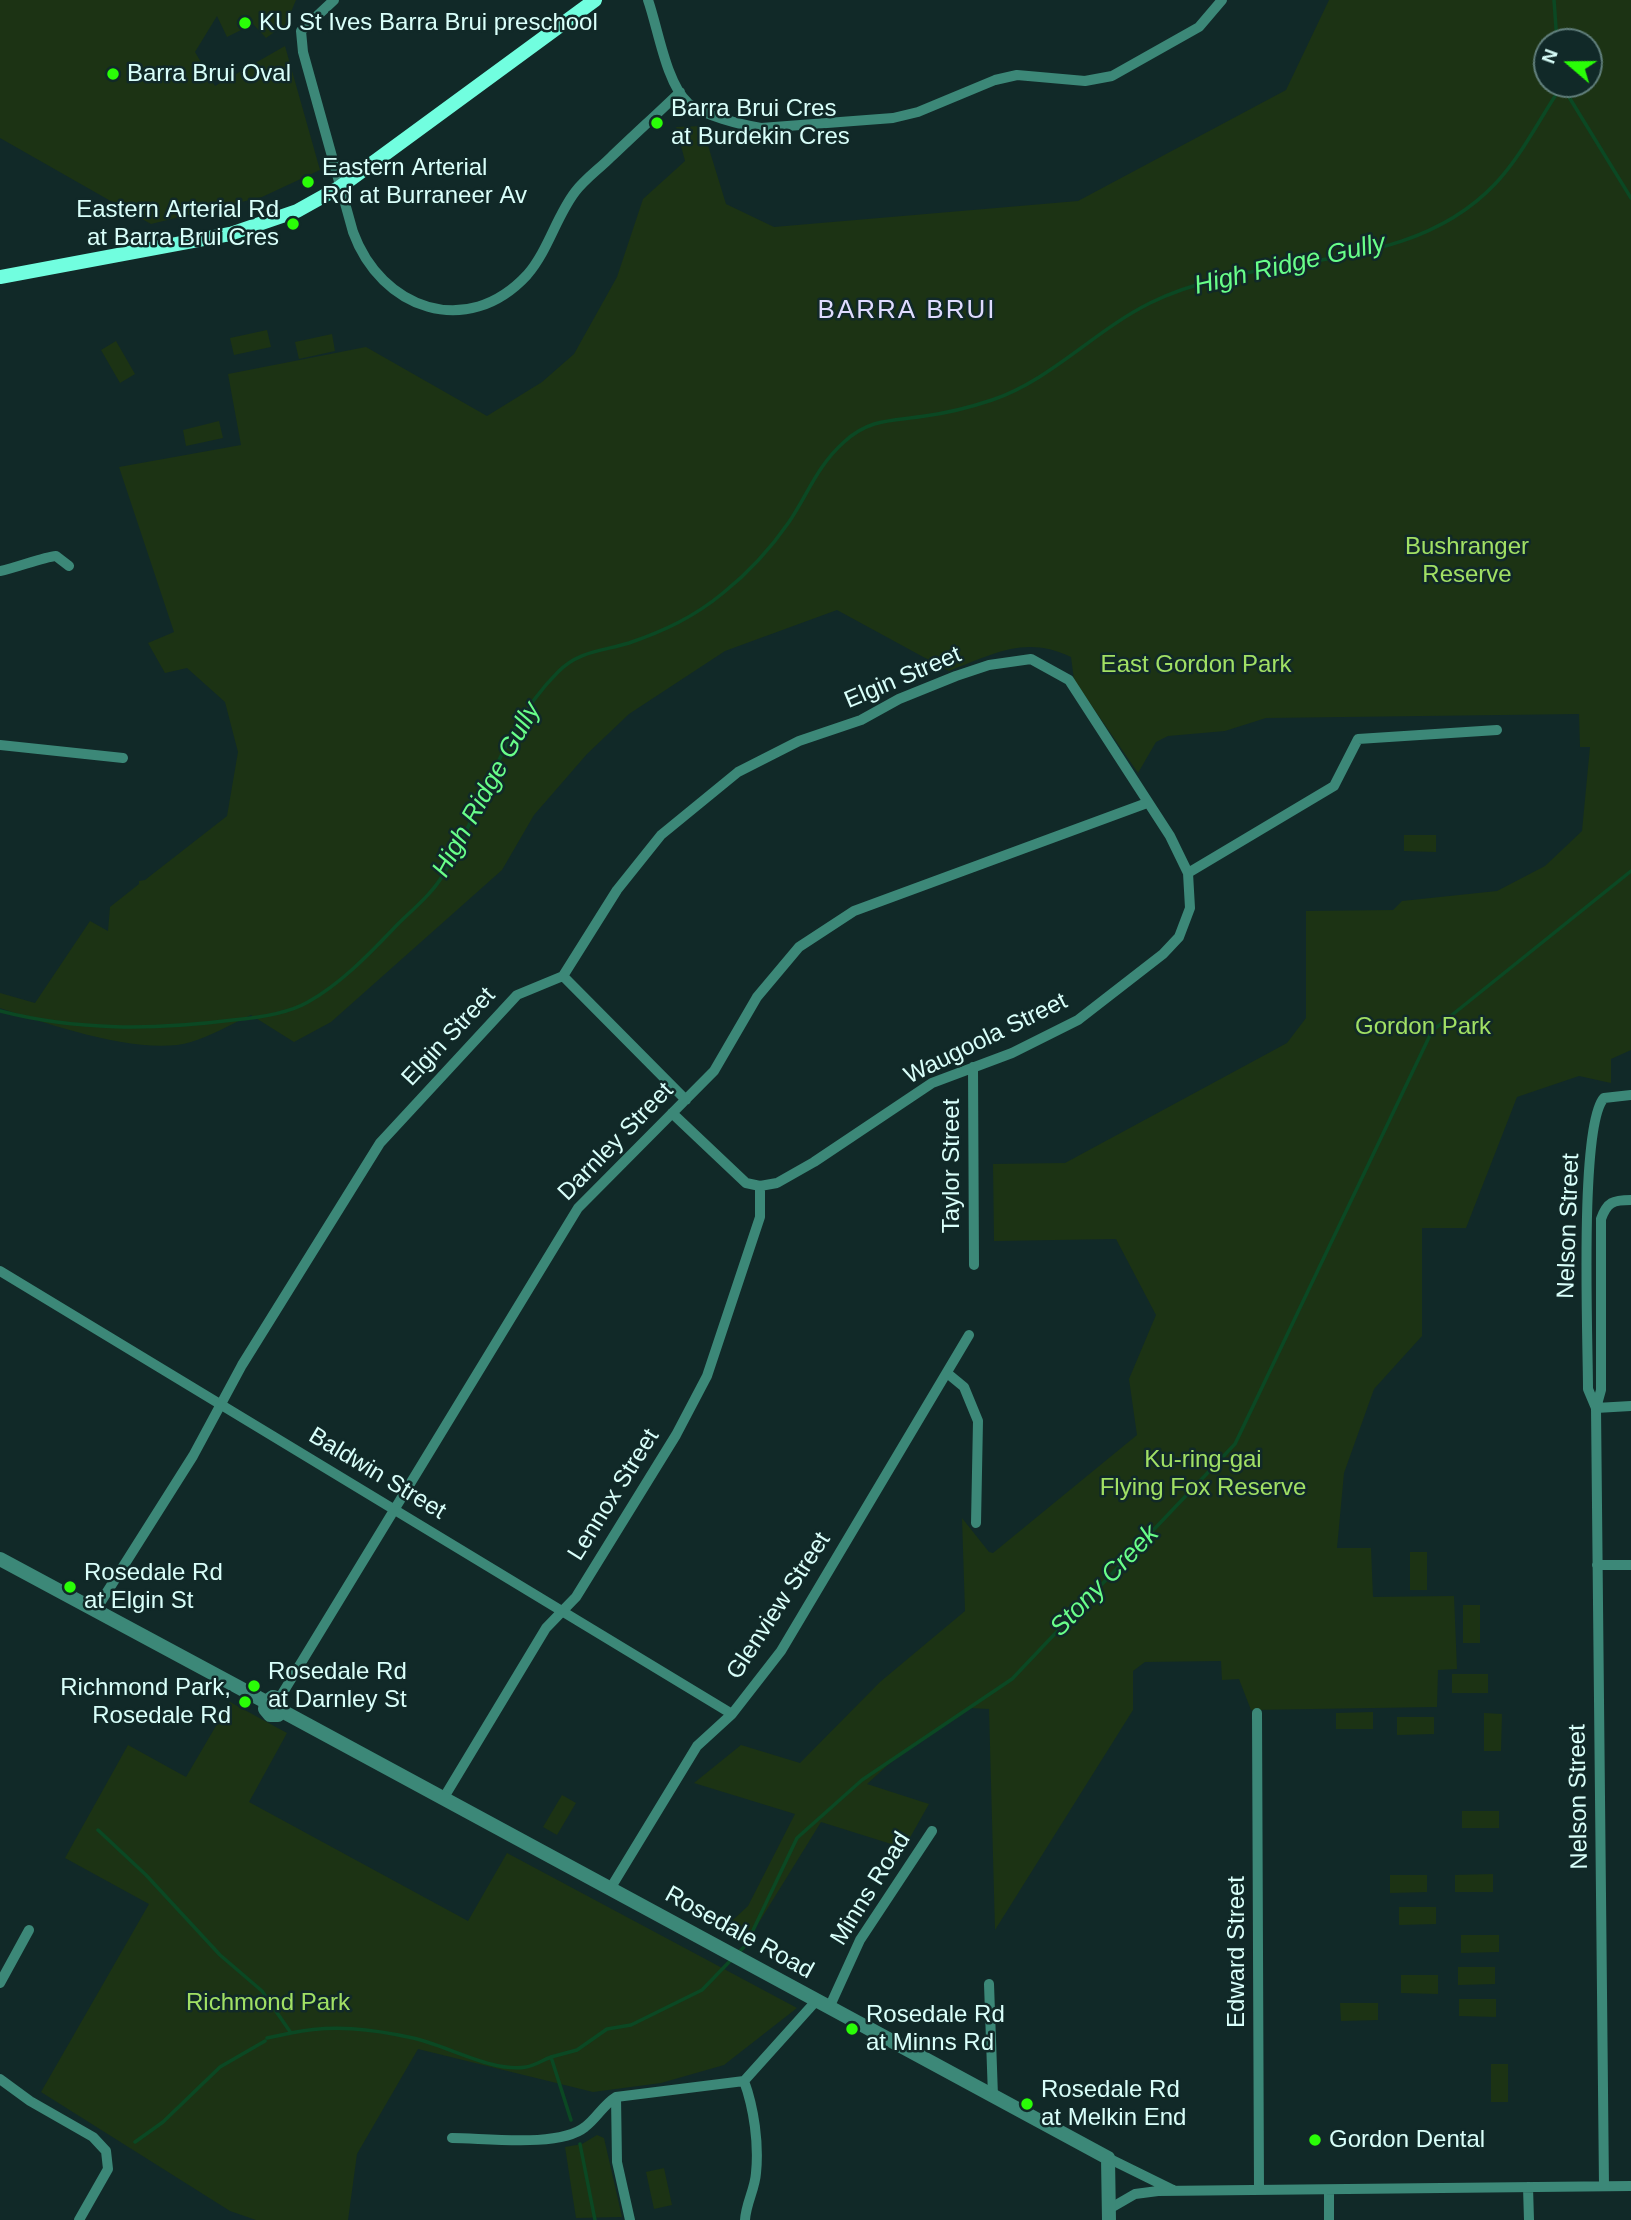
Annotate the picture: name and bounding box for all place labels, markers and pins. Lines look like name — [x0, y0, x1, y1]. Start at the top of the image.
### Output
place label: KU St Ives Barra Brui preschool — [259, 9, 598, 37]
marker: KU St Ives Barra Brui preschool — [237, 15, 253, 31]
place label: Barra Brui Oval — [127, 60, 291, 88]
marker: Barra Brui Oval — [105, 66, 121, 82]
place label: Barra Brui Cres at Burdekin Cres — [671, 95, 850, 151]
marker: Barra Brui Cres at Burdekin Cres — [649, 115, 665, 131]
place label: Eastern Arterial Rd at Burraneer Av — [322, 154, 527, 210]
marker: Eastern Arterial Rd at Burraneer Av — [300, 174, 316, 190]
place label: Eastern Arterial Rd at Barra Brui Cres — [76, 196, 279, 252]
marker: Eastern Arterial Rd at Barra Brui Cres — [285, 216, 301, 232]
place label: Rosedale Rd at Elgin St — [84, 1559, 223, 1615]
marker: Rosedale Rd at Elgin St — [62, 1579, 78, 1595]
place label: Rosedale Rd at Darnley St — [268, 1658, 407, 1714]
place label: Richmond Park, Rosedale Rd — [60, 1674, 231, 1730]
marker: Rosedale Rd at Darnley St — [246, 1678, 262, 1694]
marker: Richmond Park, Rosedale Rd — [237, 1694, 253, 1710]
place label: Rosedale Rd at Minns Rd — [866, 2001, 1005, 2057]
marker: Rosedale Rd at Minns Rd — [844, 2021, 860, 2037]
place label: Rosedale Rd at Melkin End — [1041, 2076, 1186, 2132]
marker: Rosedale Rd at Melkin End — [1019, 2096, 1035, 2112]
place label: Gordon Dental — [1329, 2126, 1485, 2154]
marker: Gordon Dental — [1307, 2132, 1323, 2148]

